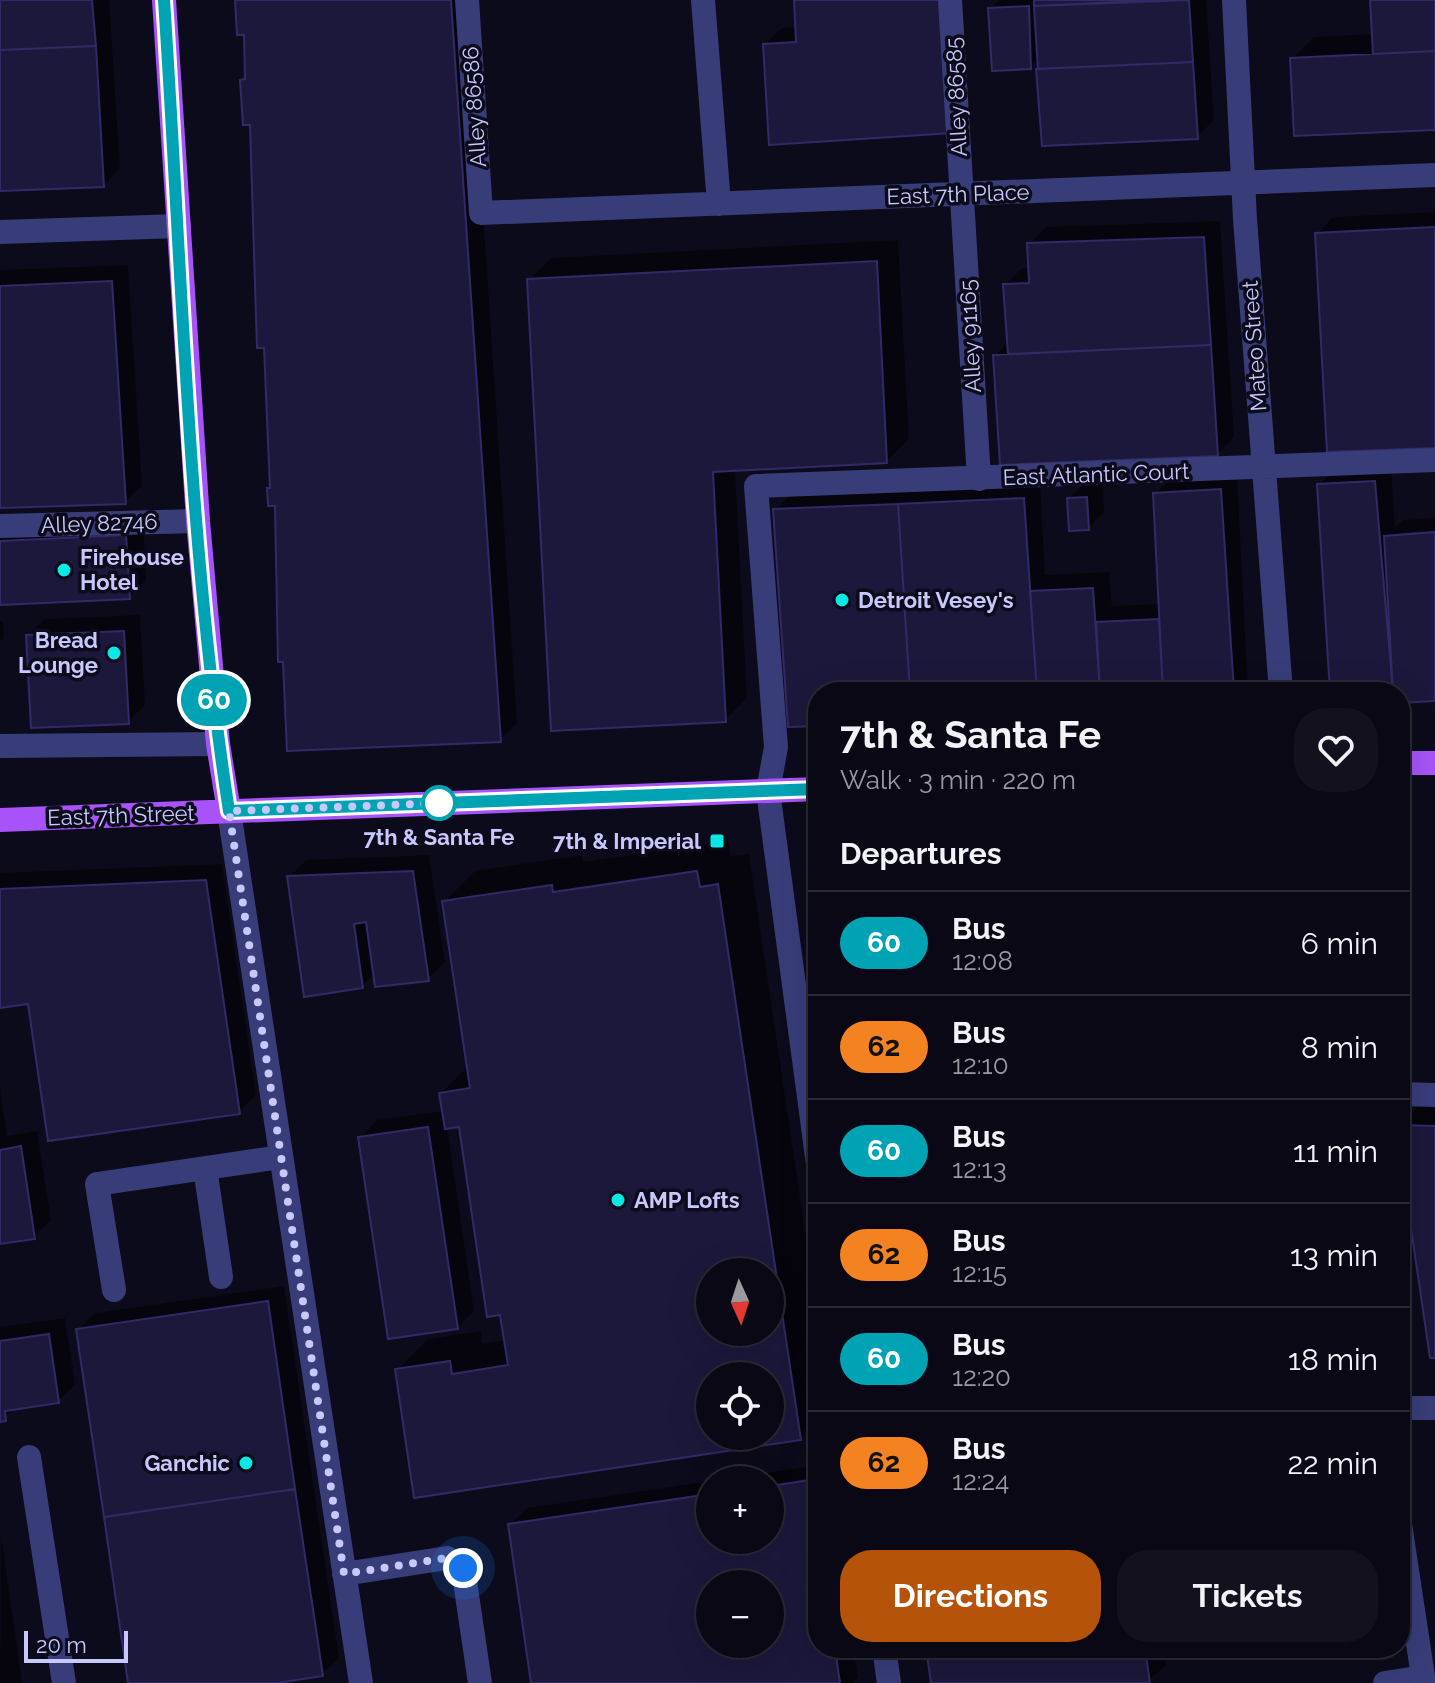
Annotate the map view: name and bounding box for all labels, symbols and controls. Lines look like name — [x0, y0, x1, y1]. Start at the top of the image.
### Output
street label: Alley 86585 — [940, 37, 972, 157]
street label: Alley 86586 — [457, 46, 491, 168]
street label: East 7th Place — [886, 179, 1030, 209]
street label: Alley 91165 — [954, 279, 986, 393]
street label: Mateo Street — [1236, 279, 1272, 412]
street label: East Atlantic Court — [1002, 458, 1190, 490]
street label: Alley 82746 — [40, 508, 158, 538]
place label: Firehouse Hotel — [80, 544, 184, 595]
marker: Firehouse Hotel — [55, 561, 73, 579]
place label: Detroit Vesey's — [858, 587, 1014, 613]
marker: Detroit Vesey's — [833, 591, 851, 609]
place label: Bread Lounge — [18, 627, 98, 678]
marker: Bread Lounge — [105, 644, 123, 662]
line badge: 60 — [178, 674, 250, 726]
text: 60 — [197, 683, 231, 716]
button: heart — [1294, 708, 1378, 792]
text: 7th & Santa Fe — [840, 712, 1101, 757]
text: Walk · 3 min · 220 m — [840, 765, 1076, 795]
marker: 7th & Santa Fe — [422, 786, 456, 820]
street label: East 7th Street — [47, 799, 196, 831]
place label: 7th & Santa Fe — [363, 824, 515, 850]
place label: 7th & Imperial — [553, 828, 702, 854]
marker: 7th & Imperial — [708, 832, 726, 850]
text: Departures — [840, 836, 1002, 871]
text: Bus — [952, 911, 1006, 946]
text: 60 — [867, 926, 901, 959]
text: 6 min — [1301, 926, 1378, 961]
text: 12:08 — [952, 946, 1013, 976]
text: Bus — [952, 1015, 1006, 1050]
text: 62 — [868, 1030, 900, 1063]
text: 8 min — [1301, 1030, 1378, 1065]
text: 12:10 — [952, 1050, 1009, 1080]
text: Bus — [952, 1119, 1006, 1154]
text: 60 — [867, 1134, 901, 1167]
text: 11 min — [1293, 1134, 1378, 1169]
text: 12:13 — [952, 1154, 1007, 1184]
place label: AMP Lofts — [634, 1187, 740, 1213]
marker: AMP Lofts — [609, 1191, 627, 1209]
text: Bus — [952, 1223, 1006, 1258]
text: 62 — [868, 1238, 900, 1271]
text: 13 min — [1290, 1238, 1378, 1273]
north arrow — [696, 1258, 784, 1346]
map controls — [696, 1258, 784, 1658]
text: 12:15 — [952, 1258, 1007, 1288]
text: Bus — [952, 1327, 1006, 1362]
text: 60 — [867, 1342, 901, 1375]
text: 18 min — [1288, 1342, 1378, 1377]
button: locate — [696, 1362, 784, 1450]
text: 12:20 — [952, 1362, 1011, 1392]
text: Bus — [952, 1431, 1006, 1466]
text: 62 — [868, 1446, 900, 1479]
text: 22 min — [1287, 1446, 1378, 1481]
place label: Ganchic — [144, 1450, 230, 1476]
marker: Ganchic — [237, 1454, 255, 1472]
button: + — [696, 1466, 784, 1554]
text: 12:24 — [952, 1466, 1009, 1496]
your location — [443, 1548, 483, 1588]
button: Directions — [840, 1550, 1101, 1642]
button: Tickets — [1117, 1550, 1378, 1642]
button: − — [696, 1570, 784, 1658]
scale bar — [24, 1627, 128, 1663]
text: 20 m — [36, 1632, 87, 1658]

